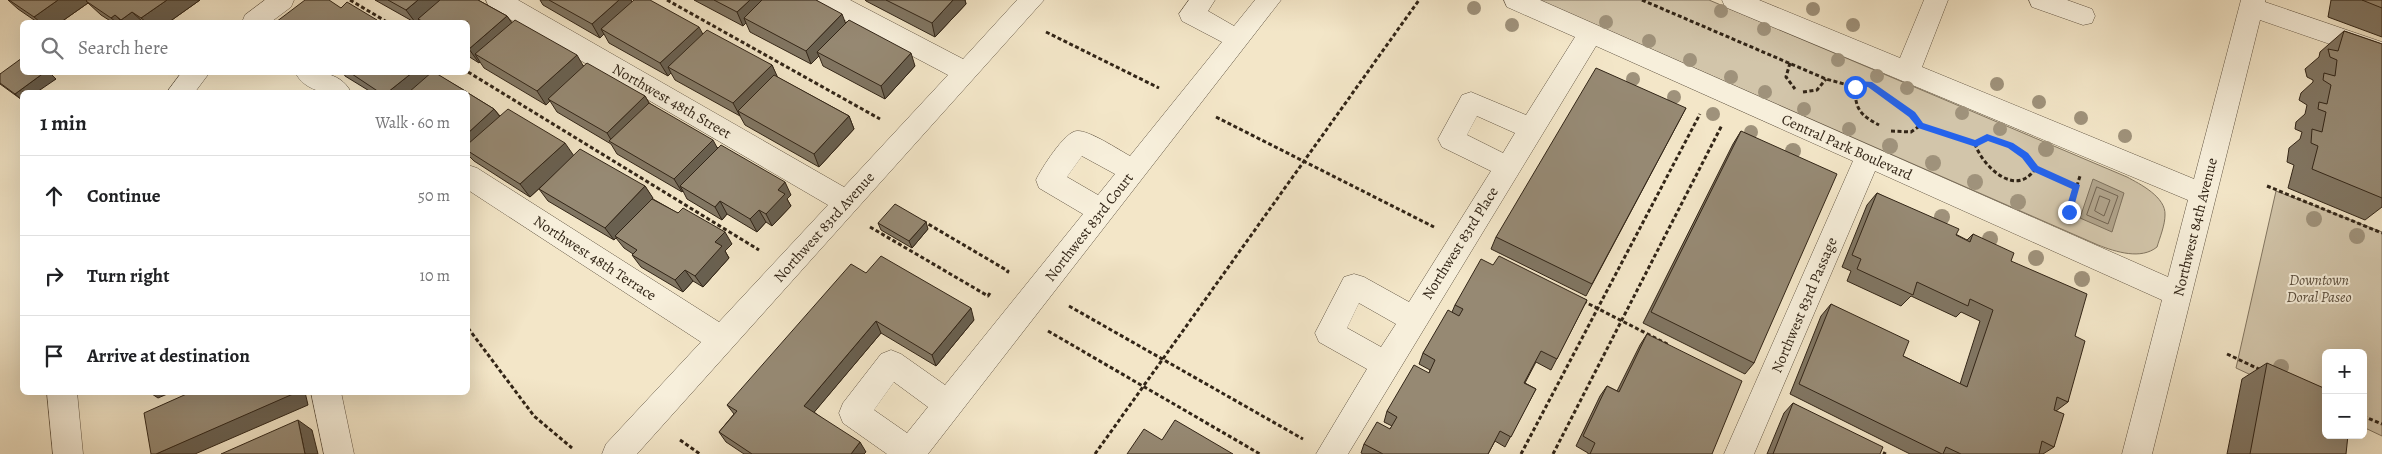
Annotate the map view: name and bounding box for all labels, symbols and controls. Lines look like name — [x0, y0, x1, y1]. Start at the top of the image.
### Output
search box — [20, 20, 470, 75]
icon: search — [38, 34, 66, 62]
text: Search here — [78, 35, 168, 61]
street label: Northwest 48th Street — [609, 59, 735, 143]
route start — [1844, 76, 1867, 99]
text: 1 min — [40, 109, 87, 137]
street label: Central Park Boulevard — [1778, 109, 1916, 185]
text: Walk · 60 m — [375, 112, 450, 134]
street label: Northwest 84th Avenue — [2168, 155, 2222, 298]
street label: Northwest 83rd Avenue — [769, 167, 879, 287]
street label: Northwest 83rd Court — [1040, 168, 1138, 286]
icon: ahead — [40, 182, 68, 210]
text: Continue — [87, 183, 161, 209]
street label: Northwest 83rd Place — [1417, 183, 1503, 303]
text: 50 m — [418, 185, 450, 207]
route end — [2058, 201, 2081, 224]
street label: Northwest 48th Terrace — [530, 211, 660, 305]
street label: Northwest 83rd Passage — [1766, 234, 1842, 376]
icon: right — [40, 262, 68, 290]
text: Turn right — [87, 263, 169, 289]
text: 10 m — [420, 265, 450, 287]
park label: Downtown Doral Paseo — [2286, 270, 2352, 307]
icon: arrive — [40, 342, 68, 370]
text: Arrive at destination — [87, 343, 250, 369]
map controls — [2322, 349, 2367, 439]
button: + — [2322, 349, 2367, 394]
button: − — [2322, 394, 2367, 439]

